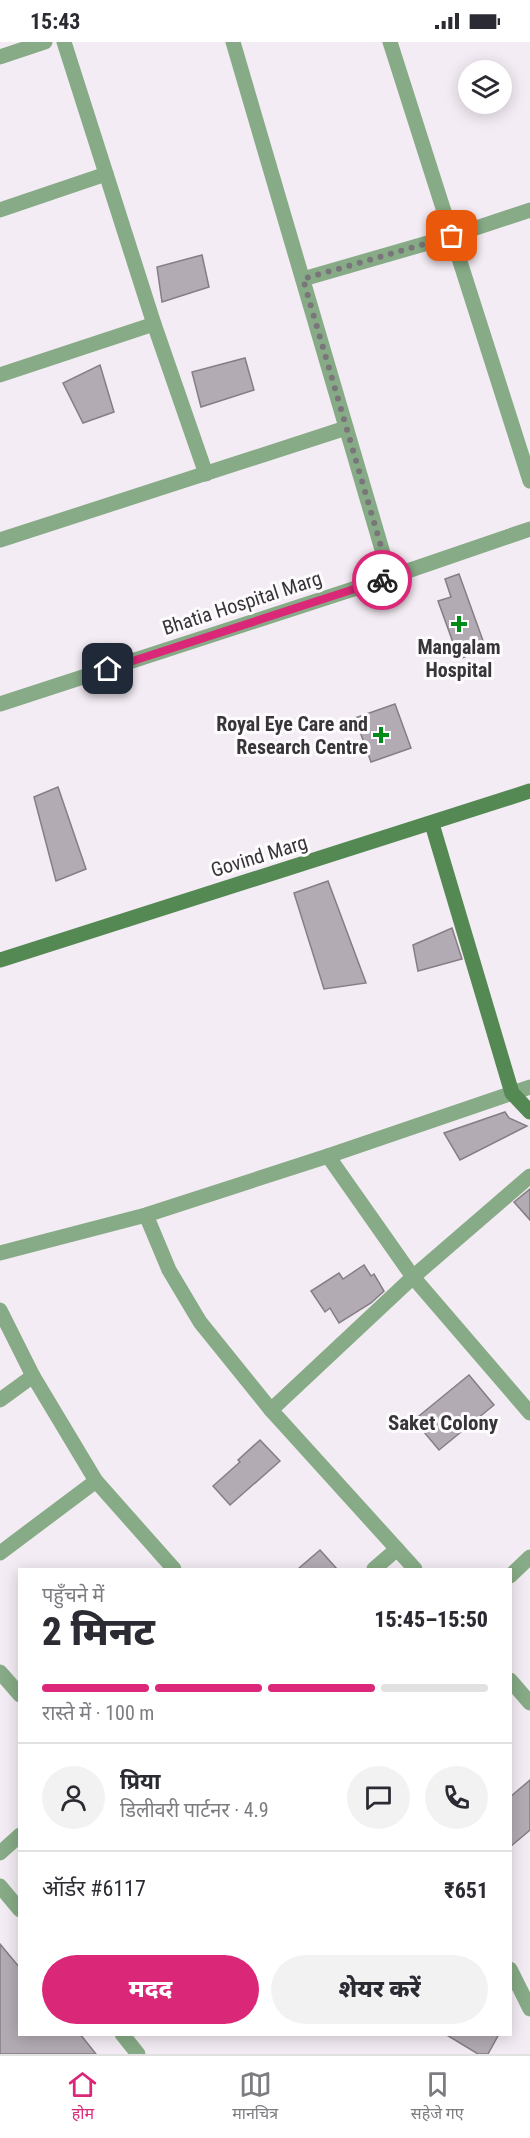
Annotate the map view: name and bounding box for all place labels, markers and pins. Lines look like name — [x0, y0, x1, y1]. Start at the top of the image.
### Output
pin — [426, 210, 477, 261]
marker: Mangalam Hospital — [450, 615, 468, 633]
place label: Mangalam Hospital — [417, 635, 501, 682]
pin — [82, 643, 133, 694]
place label: Royal Eye Care and Research Centre — [216, 712, 368, 759]
marker: Royal Eye Care and Research Centre — [372, 726, 390, 744]

